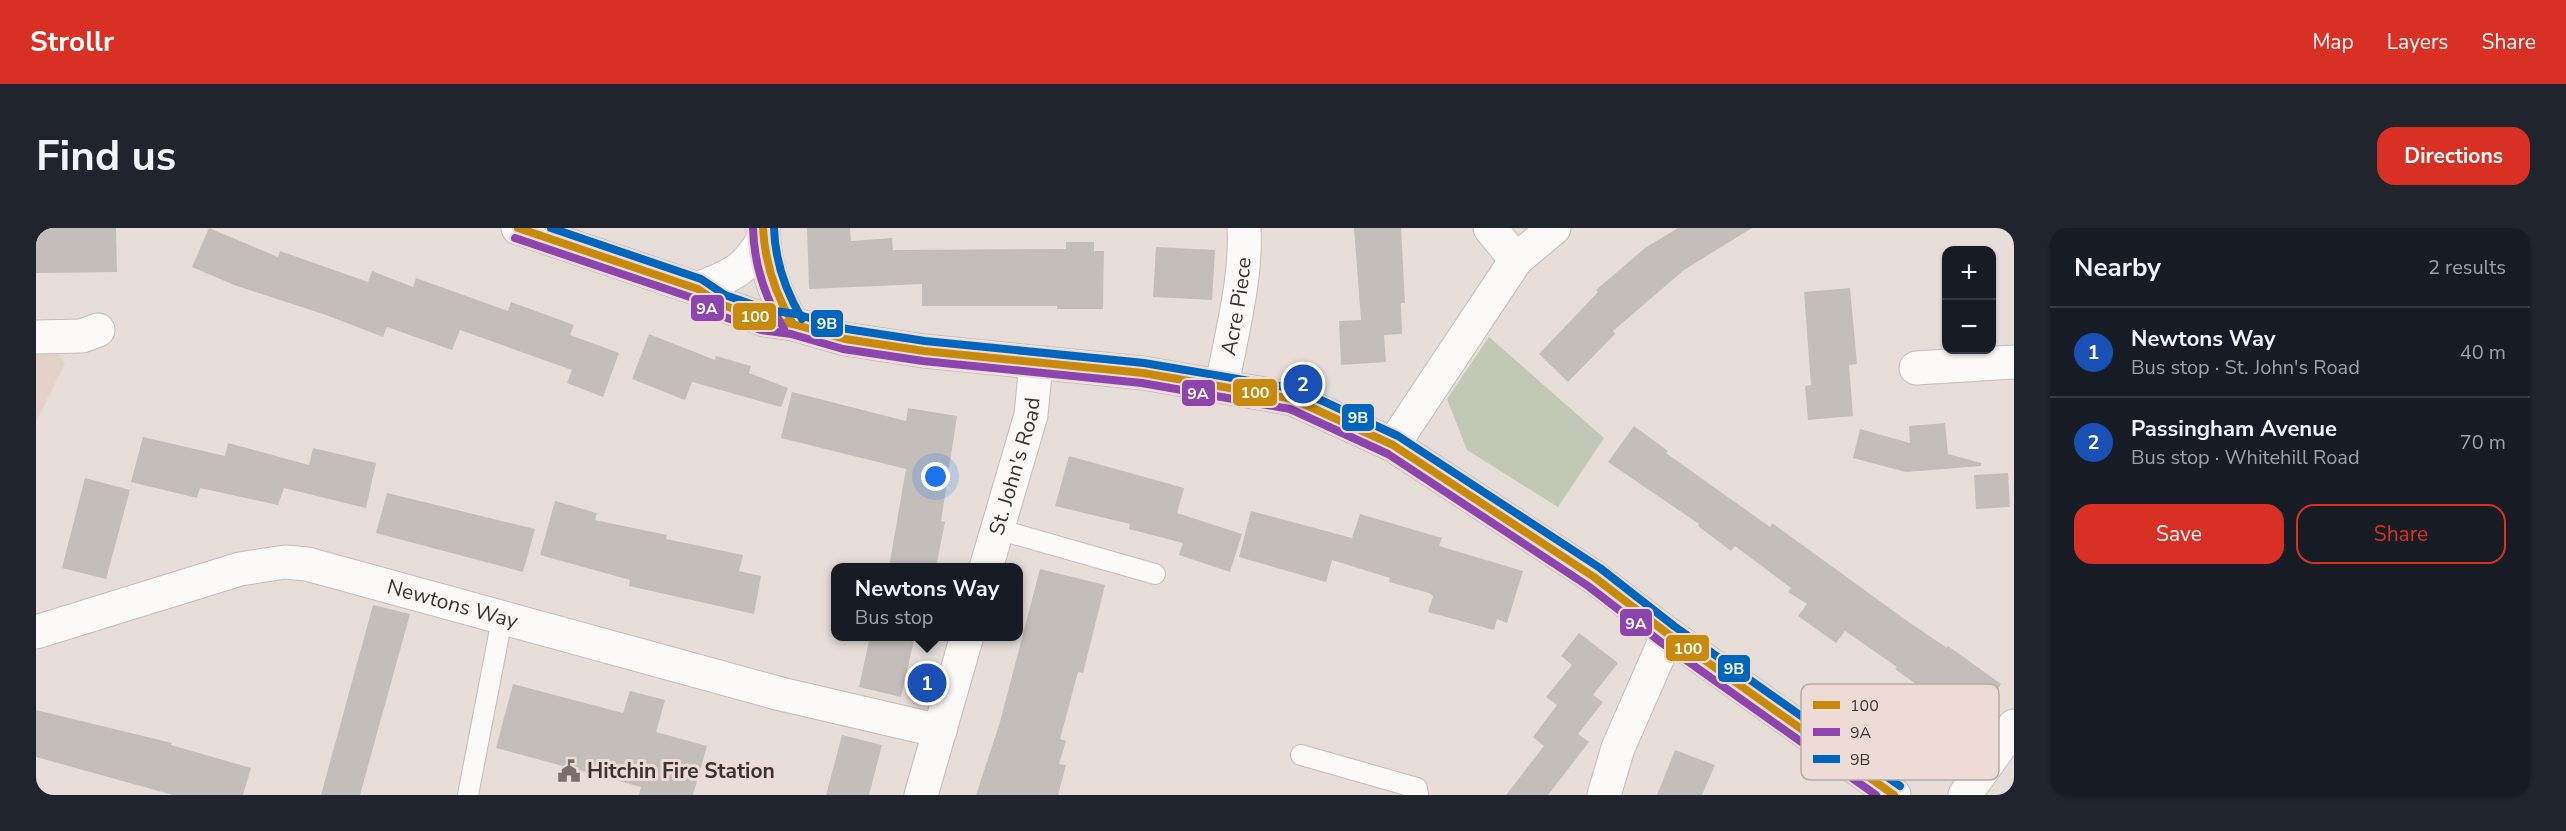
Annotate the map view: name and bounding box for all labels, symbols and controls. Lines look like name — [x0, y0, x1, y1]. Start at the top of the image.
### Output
text: Strollr — [30, 23, 114, 61]
text: Map — [2312, 28, 2354, 56]
text: Layers — [2387, 28, 2448, 56]
text: Share — [2481, 28, 2536, 56]
button: Directions — [2377, 127, 2530, 185]
text: Find us — [36, 128, 176, 185]
map controls — [1942, 246, 1996, 354]
button: + — [1942, 246, 1996, 300]
text: Nearby — [2074, 250, 2161, 285]
text: 2 results — [2428, 254, 2506, 281]
street label: Acre Piece — [1214, 256, 1258, 358]
line badge: 9A — [690, 294, 725, 322]
text: 9A — [696, 298, 718, 320]
button: − — [1942, 300, 1996, 354]
line badge: 100 — [732, 302, 777, 331]
text: 100 — [741, 306, 769, 328]
line badge: 9B — [810, 309, 844, 338]
text: 9B — [817, 313, 837, 335]
text: Newtons Way — [2131, 324, 2276, 354]
text: 1 — [2088, 339, 2100, 366]
text: 40 m — [2460, 339, 2506, 366]
text: Bus stop · St. John's Road — [2131, 354, 2360, 381]
pin: 2 — [1284, 362, 1322, 406]
line badge: 100 — [1232, 378, 1278, 407]
line badge: 9A — [1181, 379, 1216, 407]
text: 100 — [1241, 382, 1269, 404]
text: 9A — [1187, 383, 1209, 405]
street label: St. John's Road — [982, 396, 1047, 538]
line badge: 9B — [1341, 403, 1375, 432]
text: 9B — [1348, 407, 1368, 429]
text: Passingham Avenue — [2131, 414, 2337, 444]
text: 2 — [2088, 429, 2100, 456]
text: 70 m — [2460, 429, 2506, 456]
text: Bus stop · Whitehill Road — [2131, 444, 2360, 471]
your location — [921, 462, 950, 491]
button: Save — [2074, 504, 2284, 564]
button: Share — [2296, 504, 2506, 564]
popup — [831, 563, 1023, 641]
street label: Newtons Way — [384, 573, 521, 635]
text: Newtons Way — [855, 574, 999, 604]
text: Bus stop — [855, 604, 933, 631]
line badge: 9A — [1619, 608, 1653, 637]
text: 9A — [1625, 613, 1647, 635]
line badge: 100 — [1665, 634, 1710, 662]
text: 100 — [1674, 638, 1702, 660]
line badge: 9B — [1717, 654, 1751, 683]
text: 9B — [1724, 658, 1744, 680]
pin: 1 — [908, 660, 946, 706]
legend — [1801, 684, 1999, 780]
text: 100 — [1850, 695, 1879, 717]
text: 9A — [1850, 722, 1872, 744]
text: 9B — [1850, 749, 1870, 771]
place label: Hitchin Fire Station — [587, 757, 775, 785]
public building icon: Hitchin Fire Station — [556, 758, 582, 784]

